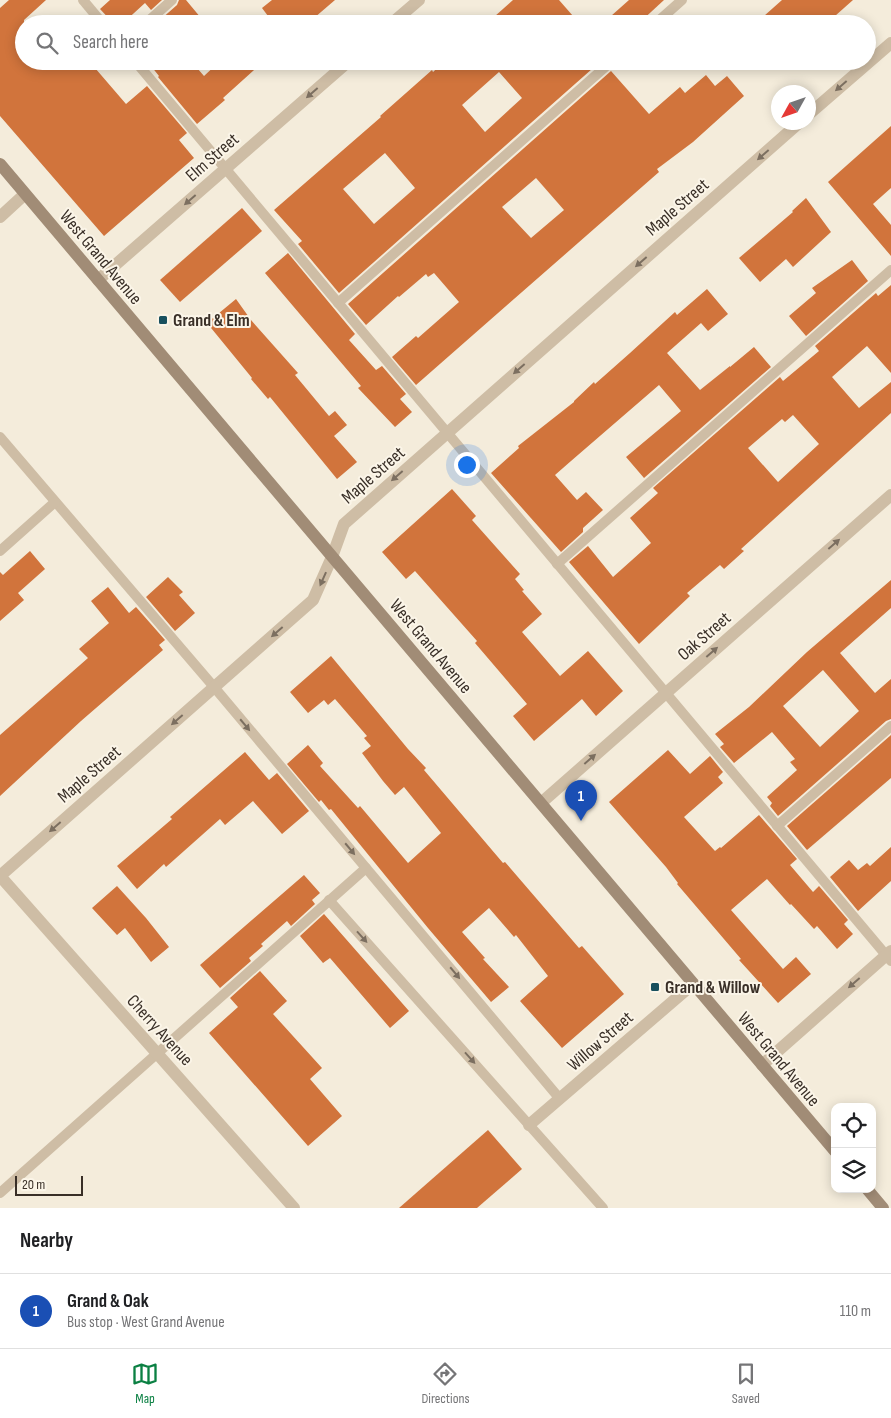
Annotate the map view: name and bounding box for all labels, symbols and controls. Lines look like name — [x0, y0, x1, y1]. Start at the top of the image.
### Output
search box — [15, 15, 876, 70]
icon: search — [33, 29, 61, 57]
text: Search here — [73, 31, 149, 54]
one-way arrow — [835, 81, 848, 92]
north arrow — [771, 85, 816, 130]
one-way arrow — [305, 88, 318, 99]
street label: Elm Street — [182, 128, 243, 186]
one-way arrow — [757, 149, 770, 160]
street label: Maple Street — [642, 174, 713, 240]
one-way arrow — [183, 195, 196, 206]
street label: West Grand Avenue — [55, 206, 146, 309]
one-way arrow — [636, 256, 648, 268]
place label: Grand & Elm — [173, 310, 250, 331]
marker: Grand & Elm — [157, 314, 169, 326]
one-way arrow — [514, 363, 526, 375]
street label: Maple Street — [338, 442, 409, 508]
your location — [454, 452, 480, 478]
one-way arrow — [391, 471, 404, 482]
one-way arrow — [828, 539, 841, 550]
one-way arrow — [318, 572, 326, 586]
street label: West Grand Avenue — [385, 595, 476, 698]
street label: Oak Street — [674, 607, 736, 665]
one-way arrow — [270, 627, 283, 638]
one-way arrow — [706, 646, 718, 658]
one-way arrow — [171, 714, 184, 725]
one-way arrow — [240, 718, 251, 731]
street label: Maple Street — [54, 741, 125, 807]
one-way arrow — [584, 753, 596, 765]
pin: 1 — [565, 780, 597, 821]
one-way arrow — [50, 821, 62, 833]
one-way arrow — [344, 843, 355, 855]
one-way arrow — [356, 930, 367, 943]
one-way arrow — [449, 967, 460, 980]
place label: Grand & Willow — [665, 977, 760, 998]
one-way arrow — [849, 977, 861, 989]
marker: Grand & Willow — [649, 981, 661, 993]
street label: Cherry Avenue — [122, 991, 197, 1070]
street label: Willow Street — [563, 1007, 638, 1076]
street label: West Grand Avenue — [733, 1008, 824, 1111]
one-way arrow — [464, 1052, 475, 1065]
map controls — [831, 1103, 876, 1193]
button: locate — [831, 1103, 876, 1148]
button: layers — [831, 1148, 876, 1193]
scale bar — [15, 1173, 82, 1196]
text: 20 m — [22, 1176, 45, 1193]
text: Nearby — [20, 1228, 73, 1253]
text: Grand & Oak — [67, 1290, 149, 1313]
text: 1 — [33, 1302, 39, 1321]
text: 110 m — [840, 1302, 871, 1321]
text: Bus stop · West Grand Avenue — [67, 1313, 225, 1332]
tab: Map — [131, 1360, 159, 1407]
tab: Directions — [421, 1360, 470, 1407]
tab: Saved — [732, 1360, 760, 1407]

